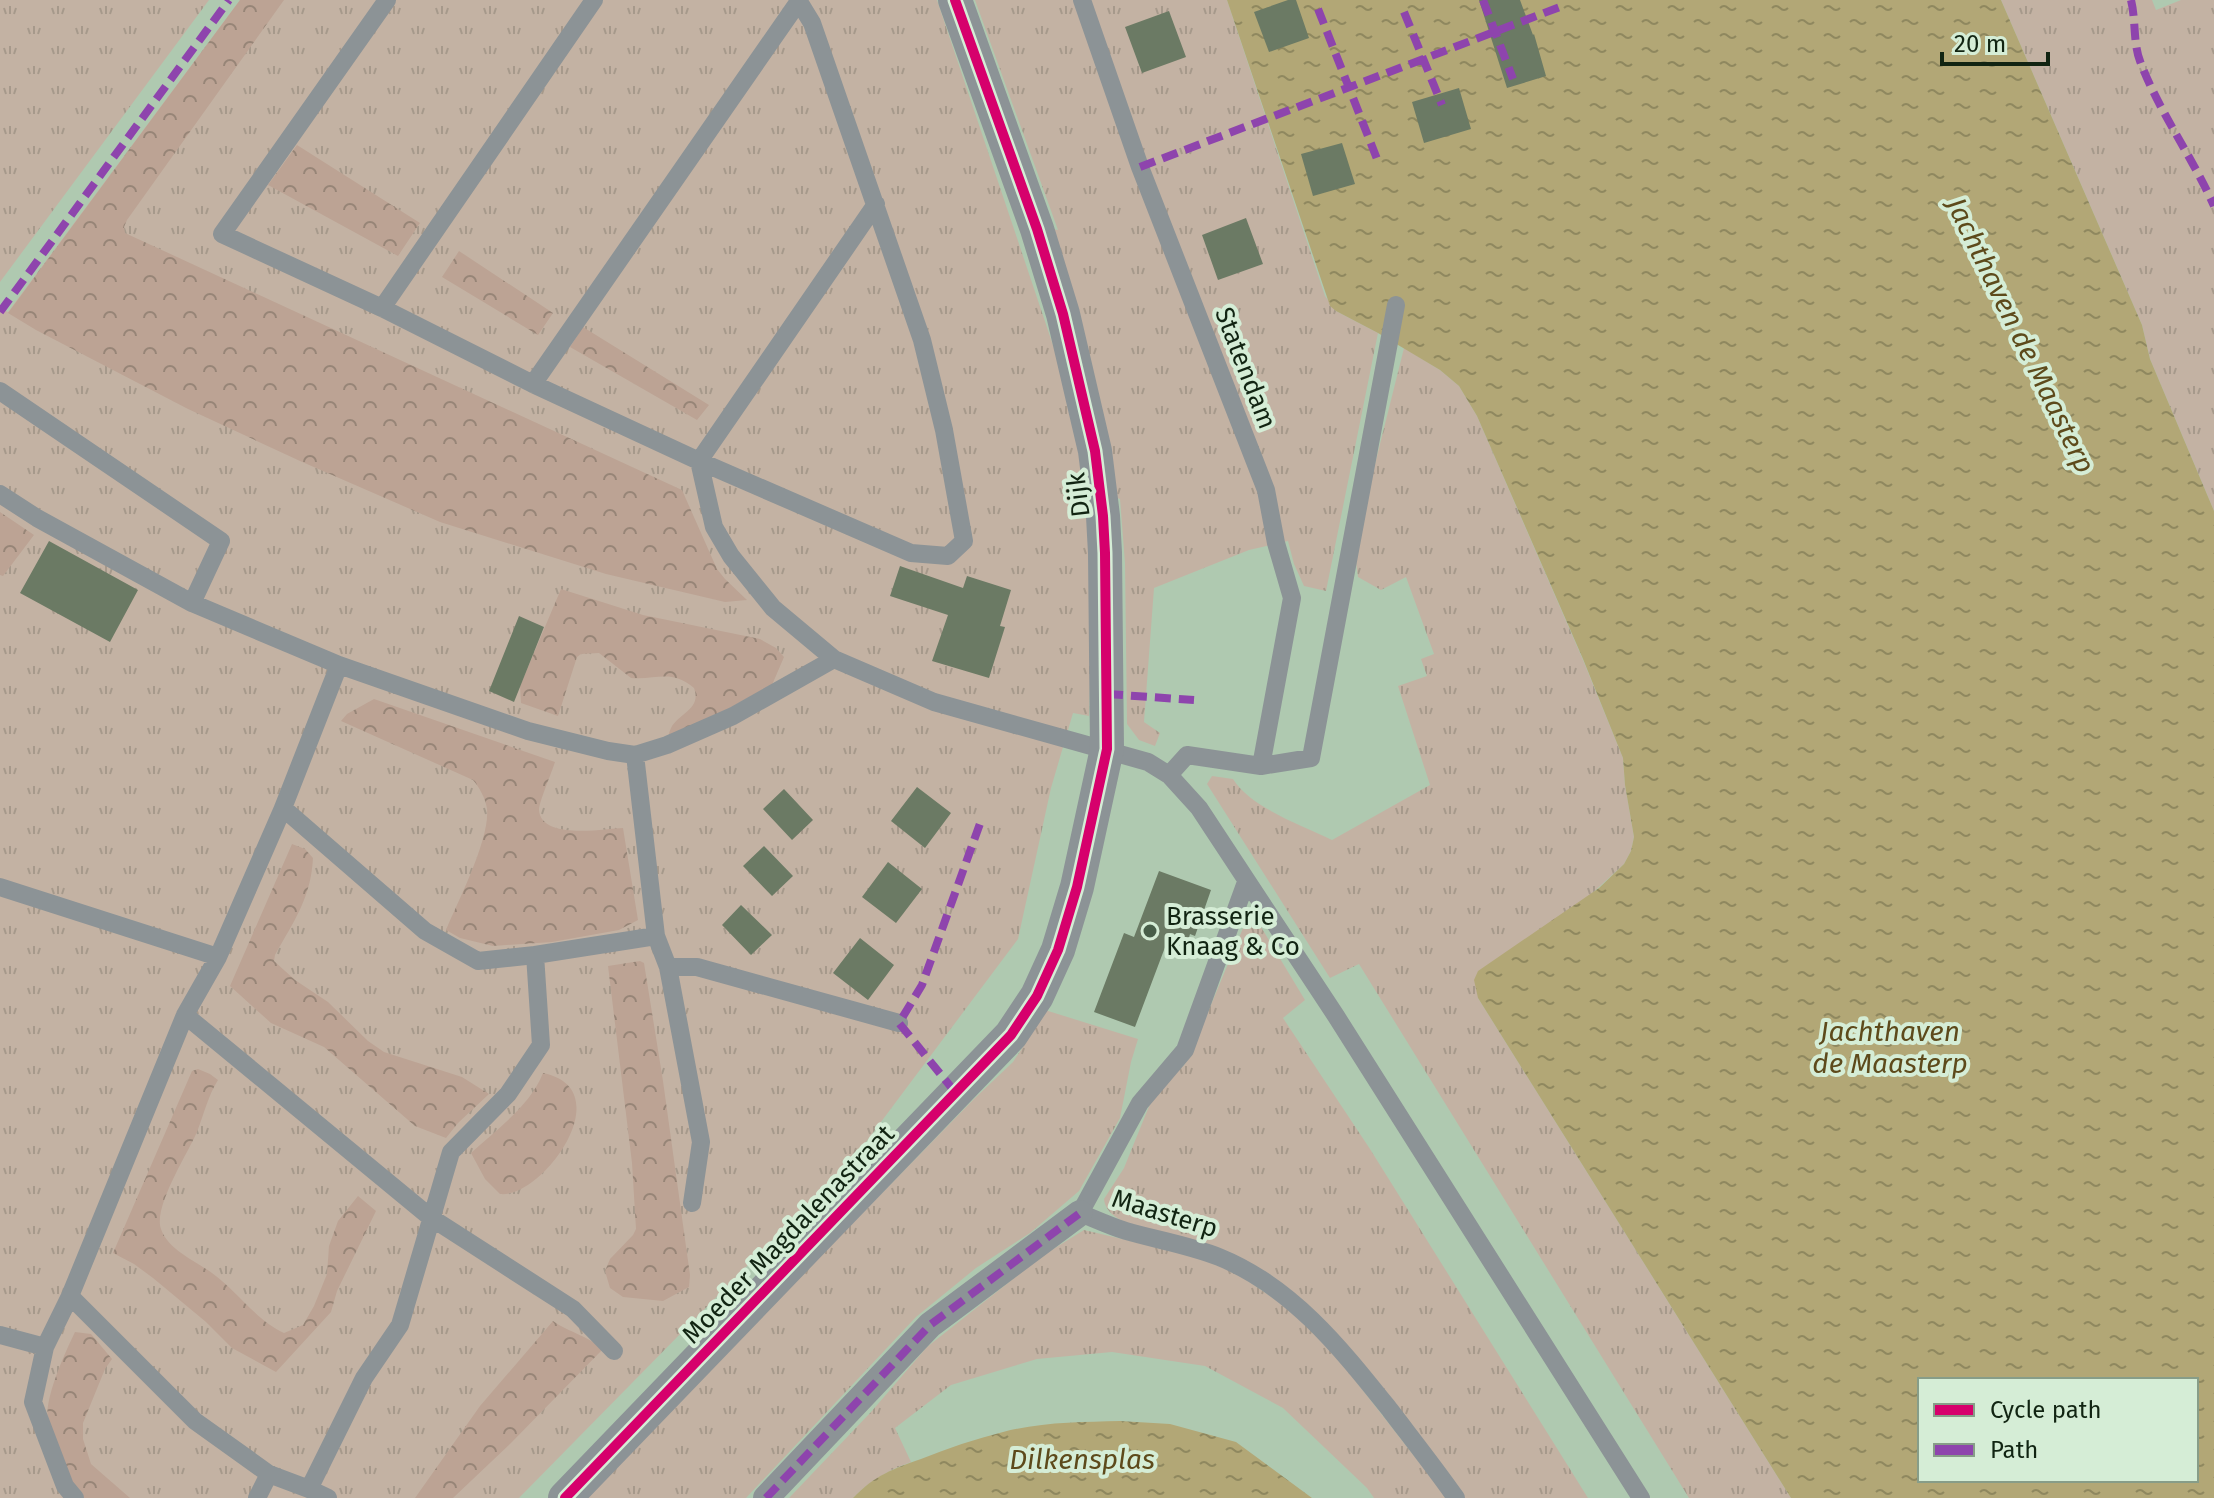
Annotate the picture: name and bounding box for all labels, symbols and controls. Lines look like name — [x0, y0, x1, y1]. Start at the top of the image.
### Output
scale bar — [1942, 16, 2048, 66]
text: 20 m — [1954, 30, 2006, 58]
water label: Jachthaven de Maasterp — [1939, 190, 2102, 478]
street label: Statendam — [1208, 303, 1283, 433]
street label: Dijk — [1060, 470, 1097, 519]
place label: Brasserie Knaag & Co — [1166, 901, 1300, 962]
marker: Brasserie Knaag & Co — [1141, 922, 1159, 940]
water label: Jachthaven de Maasterp — [1812, 1015, 1968, 1080]
street label: Moeder Magdalenastraat — [676, 1118, 901, 1350]
street label: Maasterp — [1108, 1183, 1221, 1244]
legend — [1918, 1378, 2198, 1482]
text: Cycle path — [1990, 1396, 2102, 1424]
text: Path — [1990, 1436, 2038, 1464]
water label: Dilkensplas — [1009, 1443, 1155, 1476]

